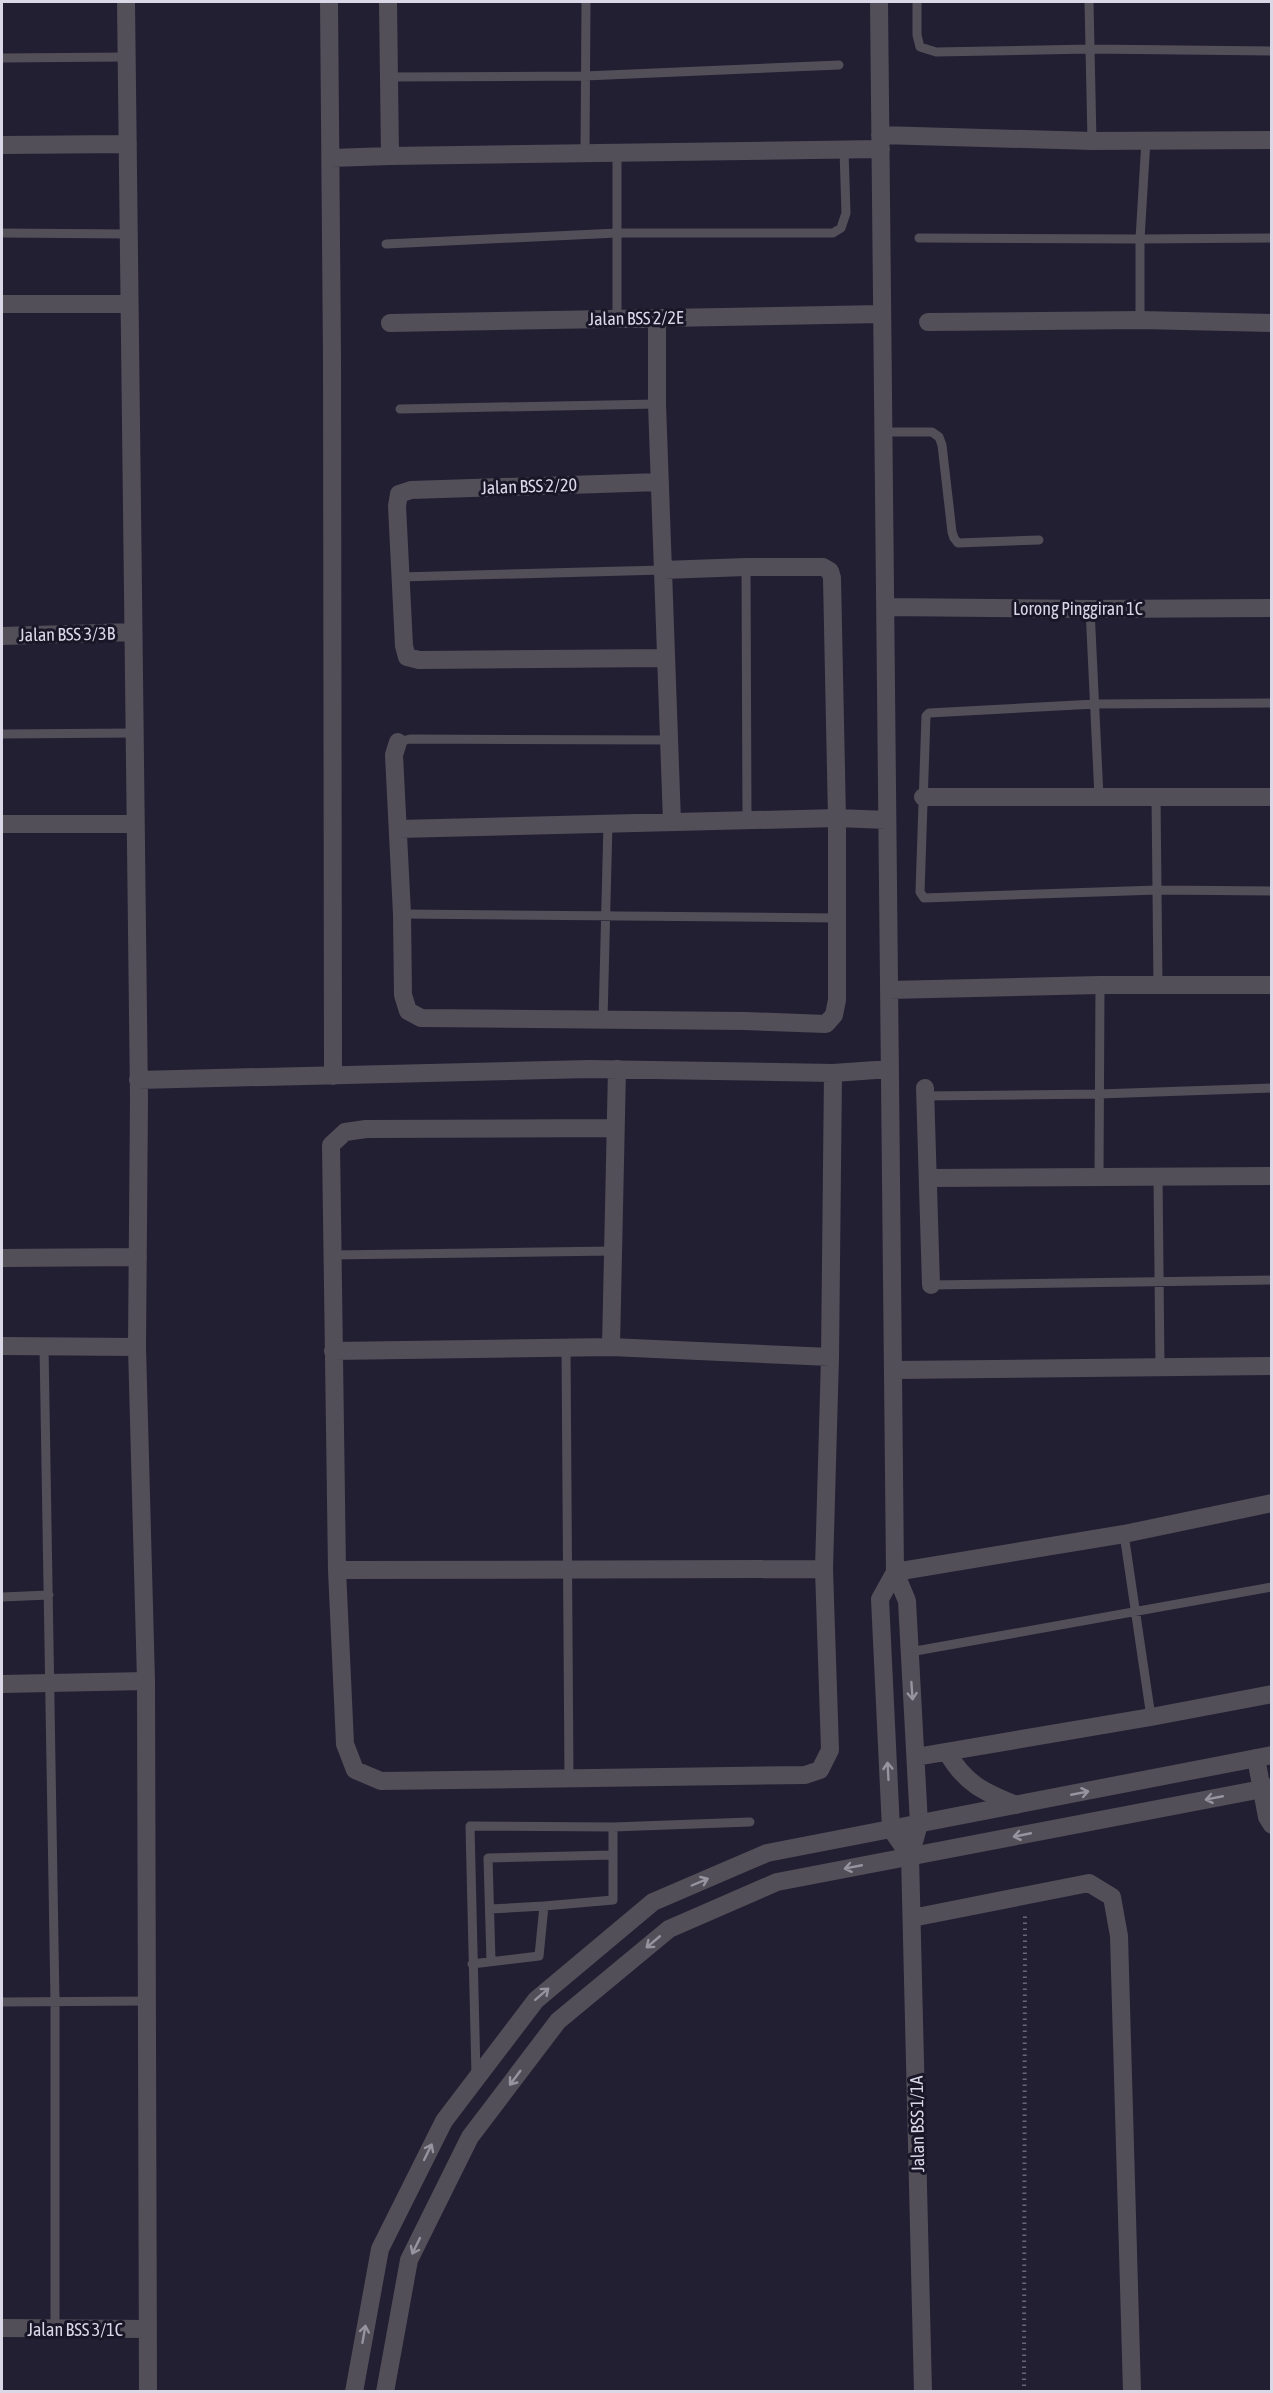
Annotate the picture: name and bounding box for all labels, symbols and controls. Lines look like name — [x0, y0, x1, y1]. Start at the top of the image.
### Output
street label: Jalan BSS 2/2E — [588, 307, 684, 329]
street label: Jalan BSS 2/20 — [481, 474, 577, 498]
street label: Lorong Pinggiran 1C — [1013, 598, 1143, 619]
street label: Jalan BSS 3/3B — [19, 623, 116, 645]
one-way arrow — [907, 1681, 918, 1701]
one-way arrow — [883, 1761, 894, 1781]
one-way arrow — [1069, 1787, 1089, 1798]
one-way arrow — [1205, 1793, 1224, 1804]
one-way arrow — [1013, 1830, 1033, 1841]
one-way arrow — [844, 1862, 863, 1873]
one-way arrow — [690, 1876, 708, 1887]
one-way arrow — [645, 1936, 661, 1949]
one-way arrow — [534, 1988, 550, 2001]
one-way arrow — [508, 2070, 521, 2086]
street label: Jalan BSS 1/1A — [906, 2075, 928, 2172]
one-way arrow — [423, 2143, 435, 2161]
one-way arrow — [410, 2236, 422, 2254]
street label: Jalan BSS 3/1C — [27, 2319, 123, 2340]
one-way arrow — [359, 2325, 370, 2344]

